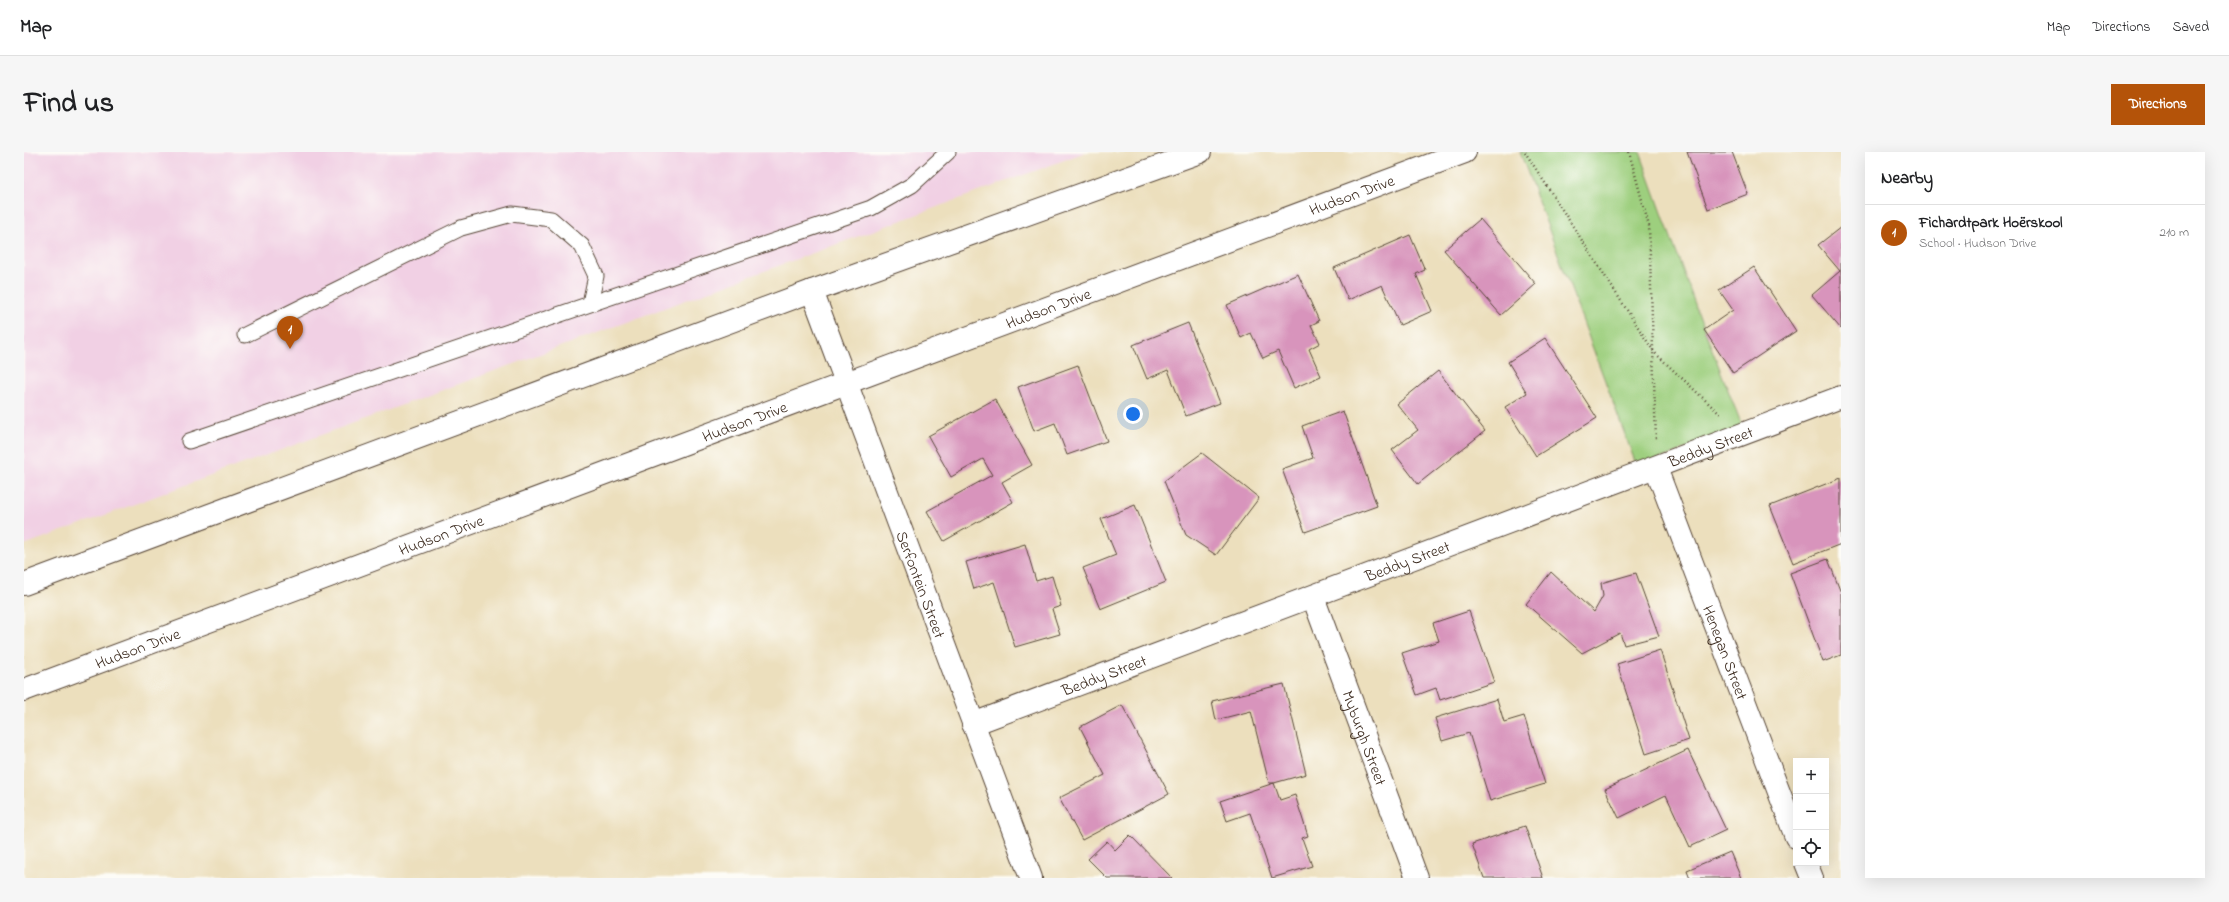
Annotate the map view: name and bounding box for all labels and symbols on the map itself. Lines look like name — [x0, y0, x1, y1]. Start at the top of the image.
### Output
street label: Hudson Drive — [1306, 169, 1399, 223]
street label: Hudson Drive — [1003, 282, 1095, 336]
pin: 1 — [277, 316, 303, 349]
street label: Hudson Drive — [699, 396, 792, 450]
your location — [1123, 404, 1143, 424]
street label: Beddy Street — [1664, 421, 1758, 475]
street label: Hudson Drive — [396, 509, 488, 563]
street label: Serfontein Street — [889, 528, 951, 643]
street label: Beddy Street — [1361, 535, 1454, 590]
street label: Henegan Street — [1695, 602, 1753, 704]
street label: Hudson Drive — [92, 622, 185, 676]
street label: Beddy Street — [1058, 649, 1151, 704]
street label: Myburgh Street — [1335, 687, 1392, 790]

